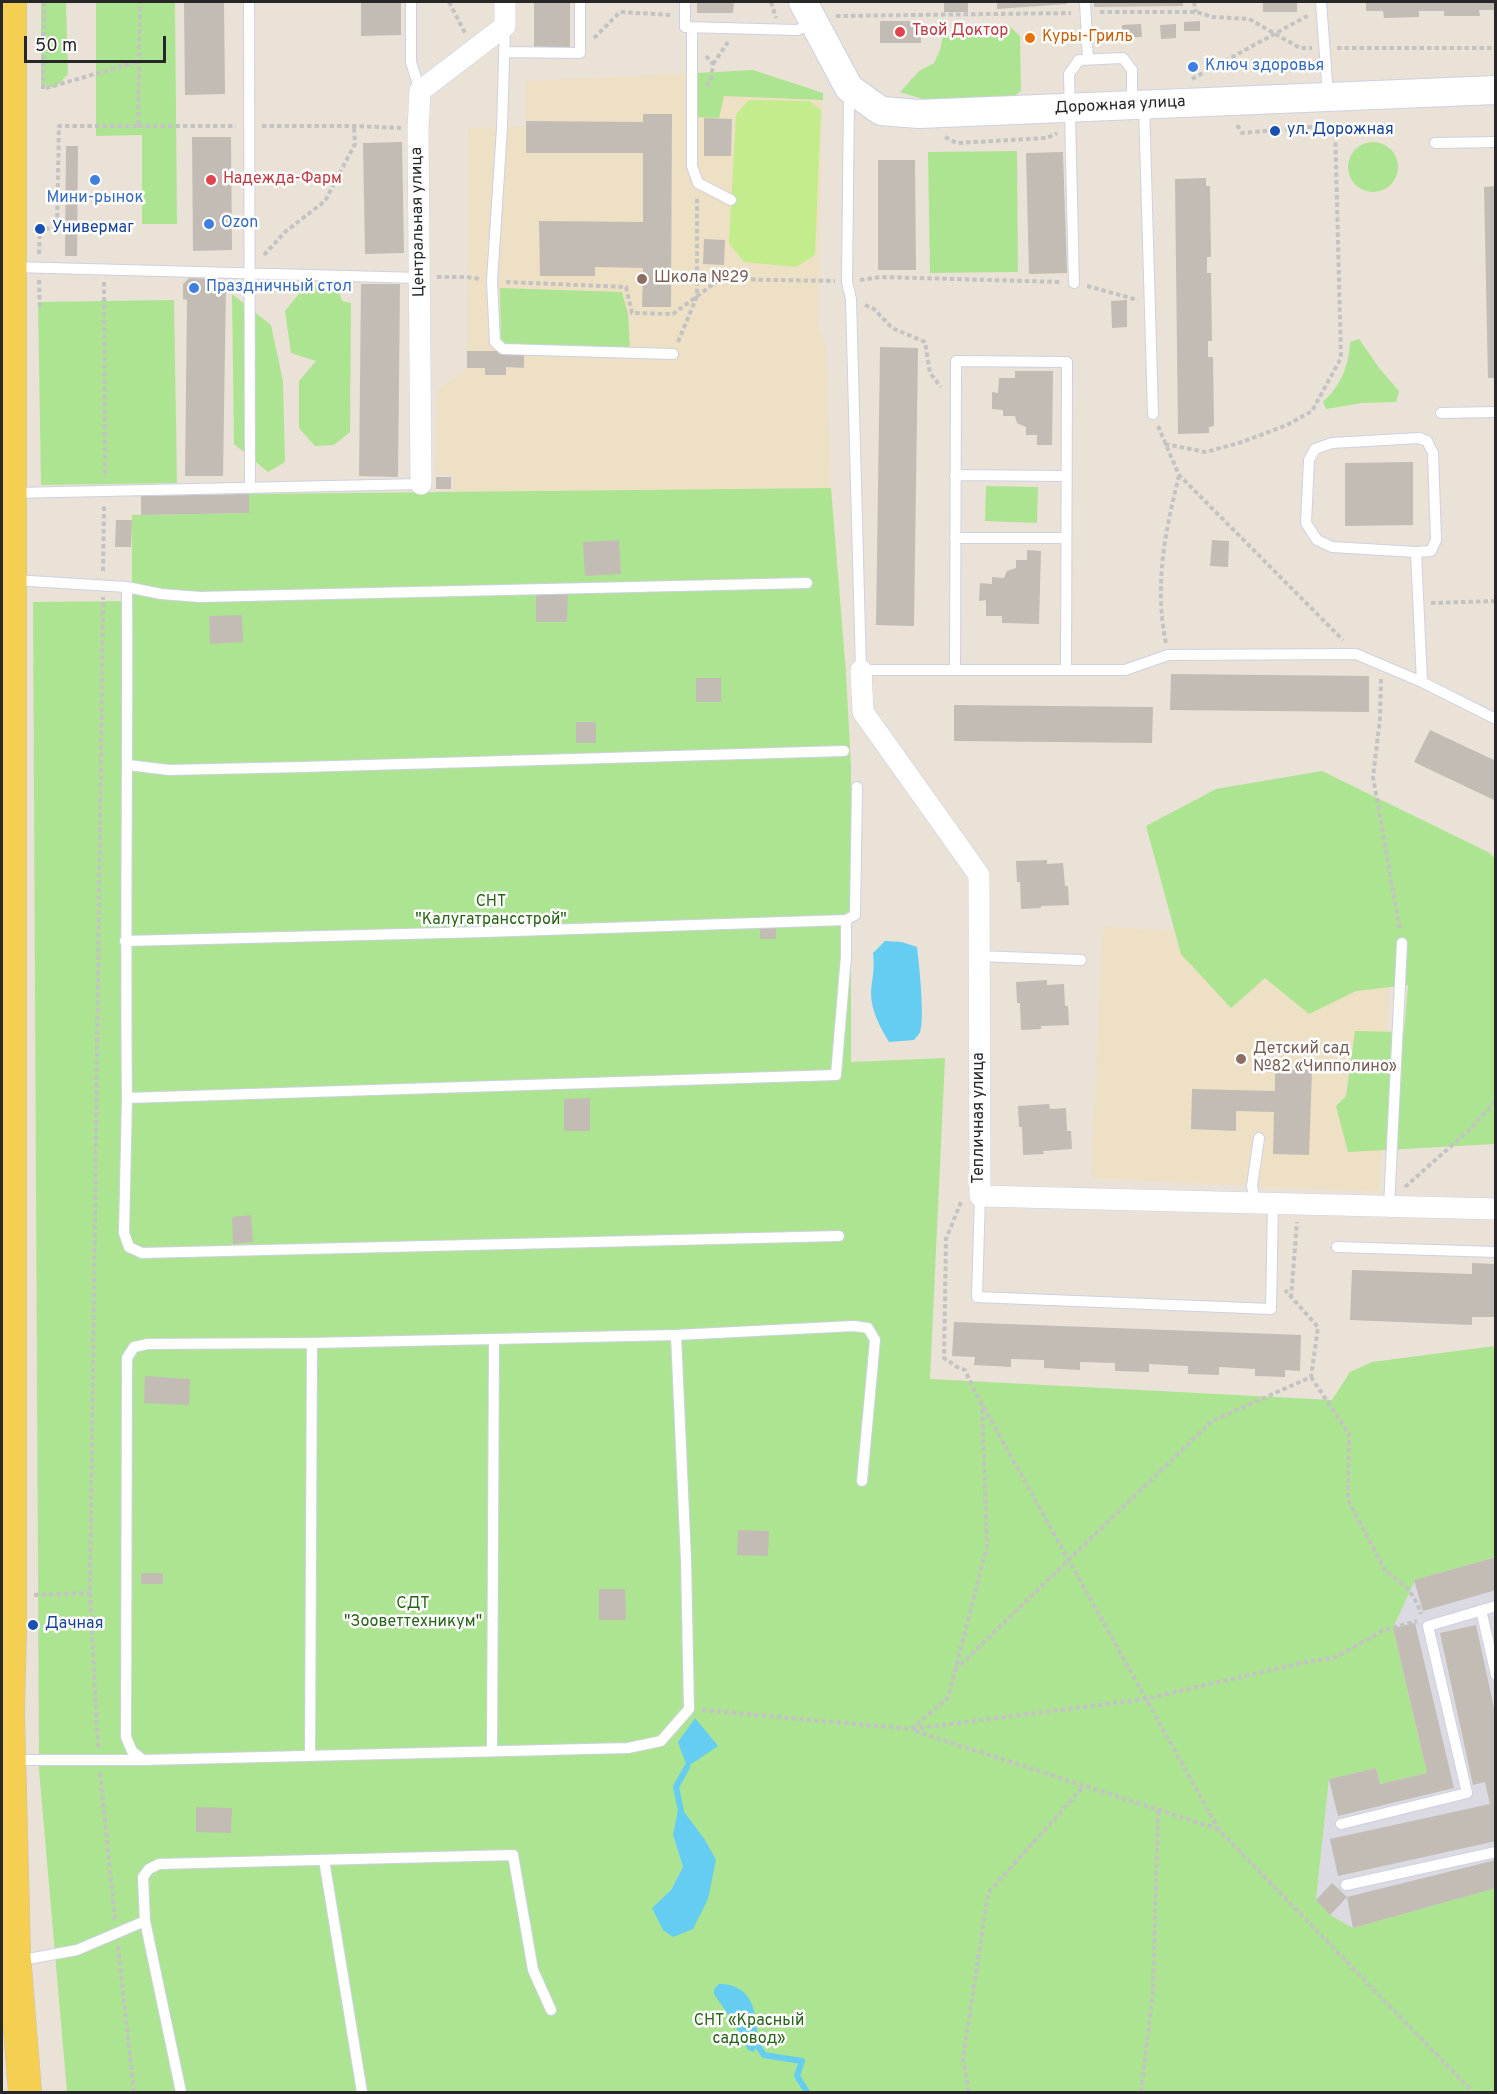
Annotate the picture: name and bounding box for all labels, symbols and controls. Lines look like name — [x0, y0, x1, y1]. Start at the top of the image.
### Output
place label: Твой Доктор — [912, 22, 1008, 42]
scale bar — [27, 24, 170, 62]
marker: Твой Доктор — [893, 25, 907, 39]
place label: Куры-Гриль — [1042, 28, 1133, 48]
marker: Куры-Гриль — [1023, 31, 1037, 45]
text: 50 m — [35, 35, 77, 58]
place label: Ключ здоровья — [1205, 57, 1324, 77]
marker: Ключ здоровья — [1186, 60, 1200, 74]
street label: Дорожная улица — [1054, 93, 1186, 119]
place label: ул. Дорожная — [1287, 121, 1394, 141]
marker: ул. Дорожная — [1268, 124, 1282, 138]
street label: Центральная улица — [408, 147, 430, 297]
place label: Надежда-Фарм — [223, 170, 342, 190]
marker: Мини-рынок — [88, 173, 102, 187]
marker: Надежда-Фарм — [204, 173, 218, 187]
place label: Мини-рынок — [46, 189, 144, 209]
place label: Ozon — [221, 214, 258, 234]
marker: Ozon — [202, 217, 216, 231]
place label: Универмаг — [52, 219, 134, 239]
marker: Универмаг — [33, 222, 47, 236]
place label: Школа №29 — [654, 269, 749, 289]
marker: Школа №29 — [635, 272, 649, 286]
place label: Праздничный стол — [206, 278, 352, 298]
marker: Праздничный стол — [187, 281, 201, 295]
park label: СНТ "Калугатрансстрой" — [415, 893, 567, 931]
place label: Детский сад №82 «Чипполино» — [1253, 1040, 1397, 1078]
street label: Тепличная улица — [970, 1052, 990, 1184]
marker: Детский сад №82 «Чипполино» — [1234, 1052, 1248, 1066]
park label: СДТ "Зооветтехникум" — [344, 1595, 482, 1633]
place label: Дачная — [45, 1615, 103, 1635]
marker: Дачная — [26, 1618, 40, 1632]
park label: СНТ «Красный садовод» — [694, 2012, 804, 2050]

